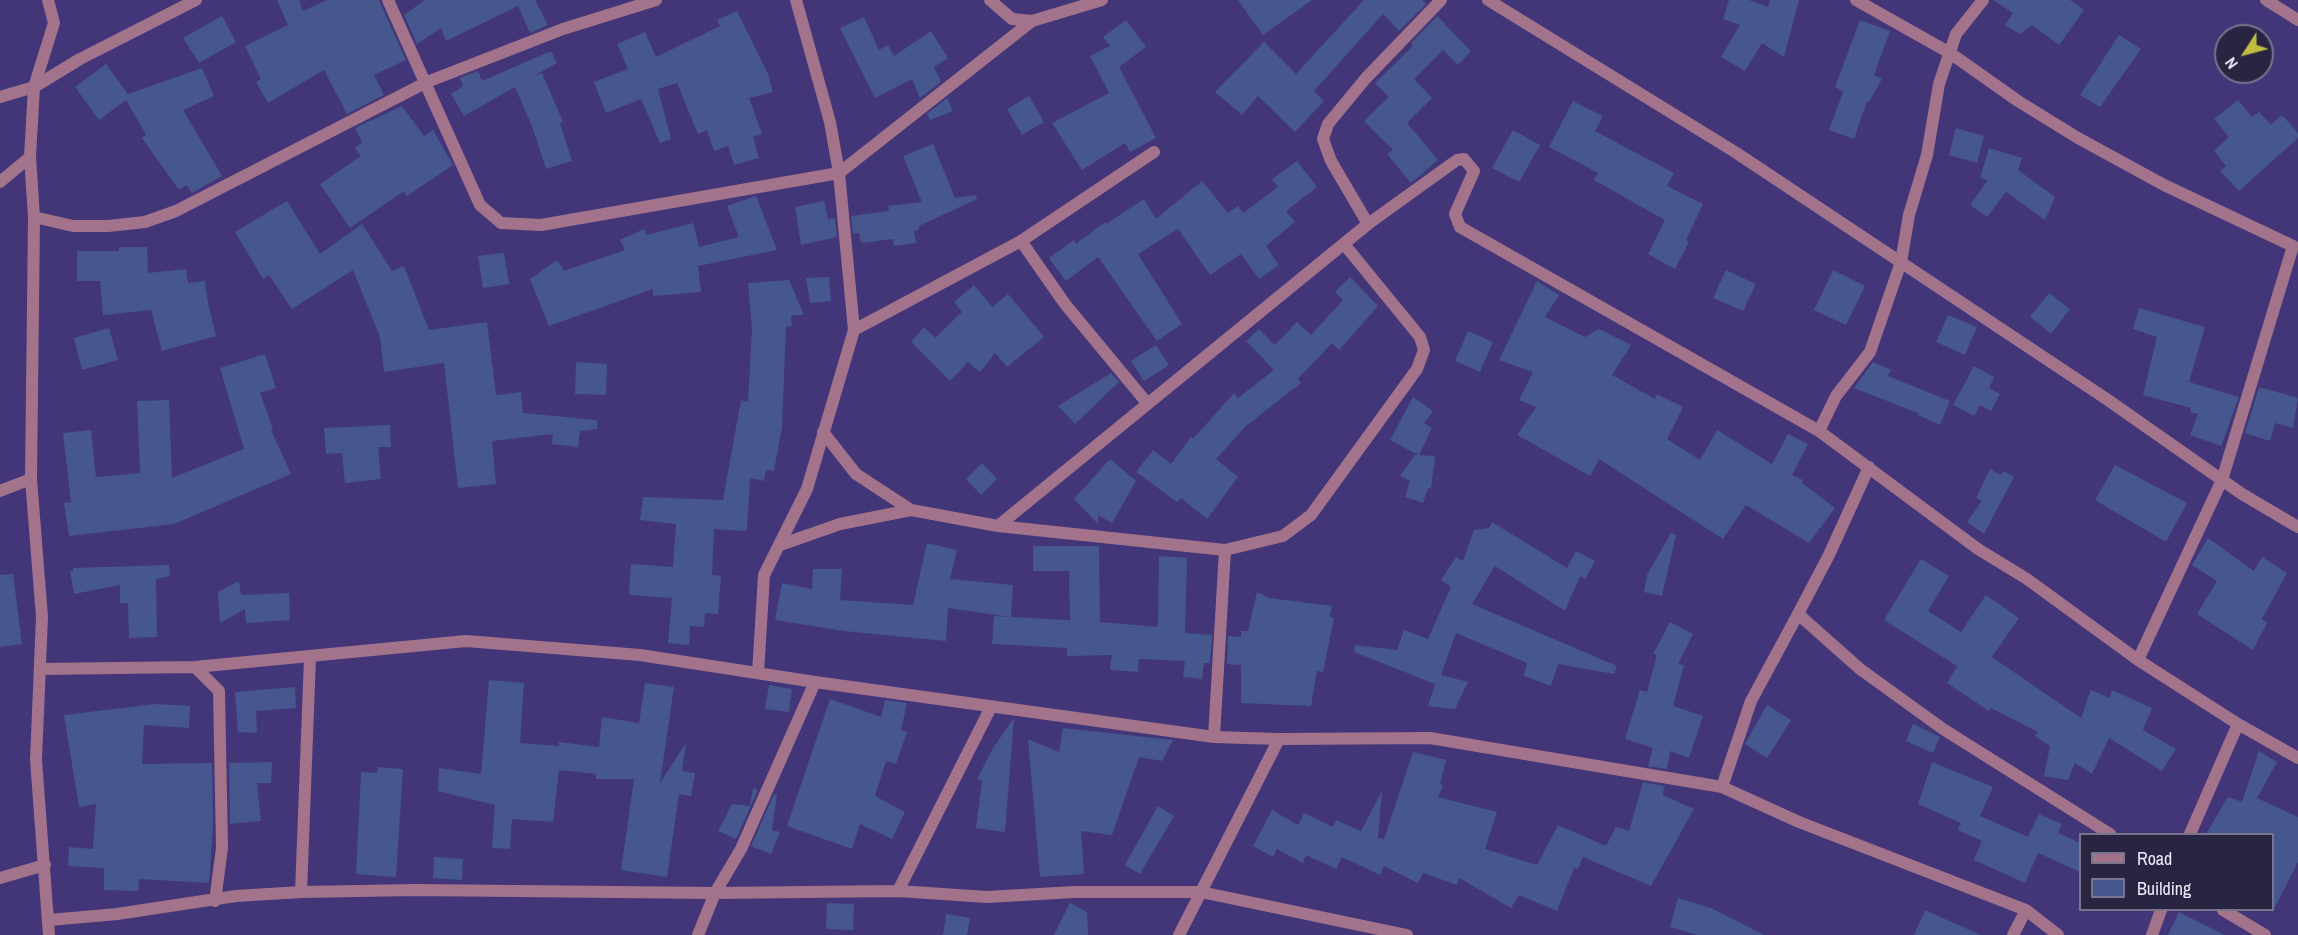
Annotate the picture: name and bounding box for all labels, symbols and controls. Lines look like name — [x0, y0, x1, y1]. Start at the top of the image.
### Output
north arrow — [2214, 24, 2274, 84]
text: N — [2219, 53, 2243, 74]
legend — [2079, 833, 2274, 911]
text: Road — [2137, 846, 2172, 871]
text: Building — [2137, 876, 2191, 901]

